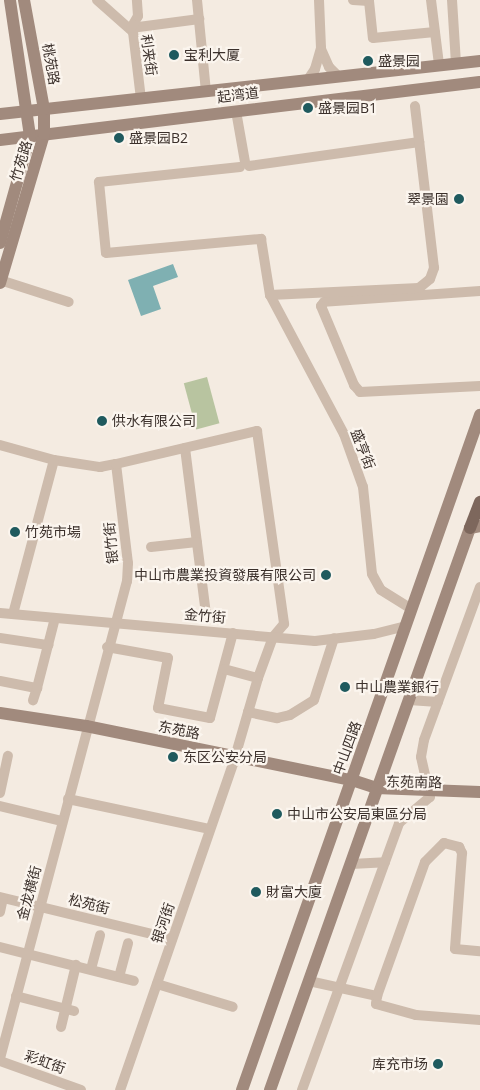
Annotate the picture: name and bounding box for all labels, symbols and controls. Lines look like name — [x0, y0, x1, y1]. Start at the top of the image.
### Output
street label: 利来街 — [138, 33, 160, 77]
street label: 桃苑路 — [39, 42, 63, 86]
place label: 宝利大厦 — [184, 47, 240, 63]
marker: 宝利大厦 — [168, 49, 180, 61]
place label: 盛景园 — [378, 53, 420, 69]
marker: 盛景园 — [362, 55, 374, 67]
street label: 起湾道 — [216, 84, 260, 106]
place label: 盛景园B1 — [318, 100, 377, 116]
marker: 盛景园B1 — [302, 102, 314, 114]
place label: 盛景园B2 — [129, 130, 188, 146]
marker: 盛景园B2 — [113, 132, 125, 144]
street label: 竹苑路 — [7, 138, 35, 184]
place label: 翠景園 — [407, 191, 449, 207]
marker: 翠景園 — [453, 193, 465, 205]
place label: 供水有限公司 — [112, 413, 196, 429]
marker: 供水有限公司 — [96, 415, 108, 427]
street label: 盛亨街 — [348, 426, 378, 472]
street label: 银竹街 — [101, 521, 121, 565]
place label: 竹苑市場 — [25, 524, 81, 540]
marker: 竹苑市場 — [9, 526, 21, 538]
place label: 中山市農業投資發展有限公司 — [134, 567, 316, 583]
marker: 中山市農業投資發展有限公司 — [320, 569, 332, 581]
street label: 金竹街 — [183, 606, 227, 626]
place label: 中山農業銀行 — [355, 679, 439, 695]
marker: 中山農業銀行 — [339, 681, 351, 693]
street label: 东苑路 — [157, 718, 201, 742]
street label: 中山四路 — [330, 719, 364, 777]
place label: 东区公安分局 — [183, 749, 267, 765]
marker: 东区公安分局 — [167, 751, 179, 763]
street label: 东苑南路 — [386, 773, 442, 791]
place label: 中山市公安局東區分局 — [287, 806, 427, 822]
marker: 中山市公安局東區分局 — [271, 808, 283, 820]
street label: 金龙横街 — [14, 864, 44, 922]
place label: 財富大廈 — [266, 884, 322, 900]
marker: 財富大廈 — [250, 886, 262, 898]
street label: 松苑街 — [67, 891, 111, 917]
street label: 银河街 — [148, 900, 178, 946]
street label: 彩虹街 — [22, 1047, 68, 1077]
place label: 库充市场 — [372, 1056, 428, 1072]
marker: 库充市场 — [432, 1058, 444, 1070]

